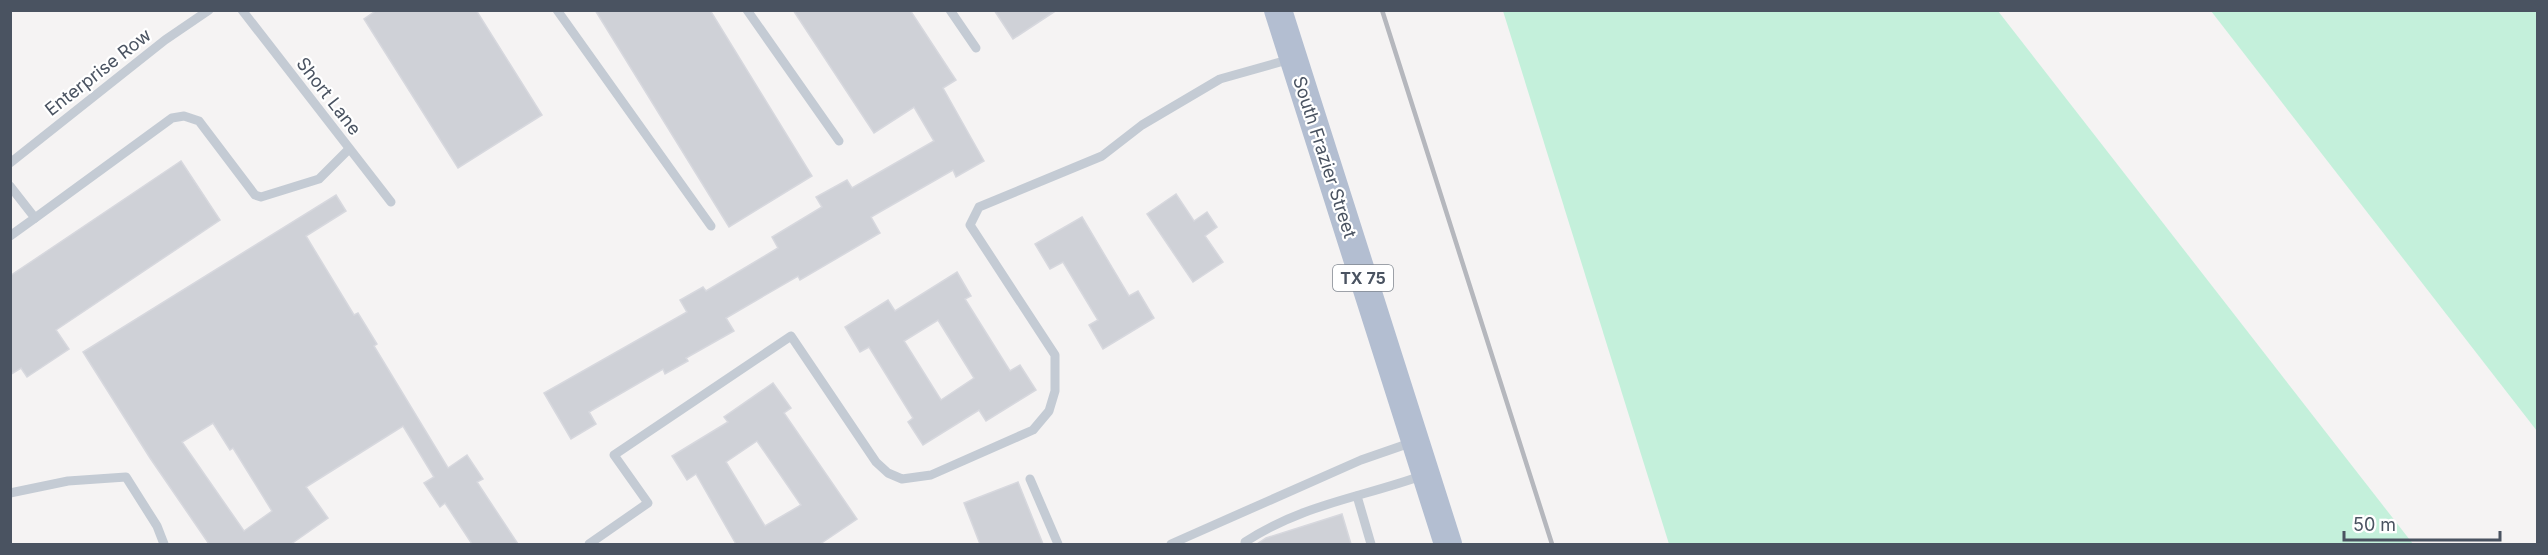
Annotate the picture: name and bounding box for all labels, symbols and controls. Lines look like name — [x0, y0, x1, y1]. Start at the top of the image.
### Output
street label: Enterprise Row — [41, 24, 155, 120]
street label: Short Lane — [292, 53, 366, 139]
street label: South Frazier Street — [1289, 73, 1361, 241]
road number: TX 75 — [1333, 265, 1393, 291]
scale bar — [2344, 504, 2500, 542]
text: 50 m — [2353, 514, 2396, 535]

